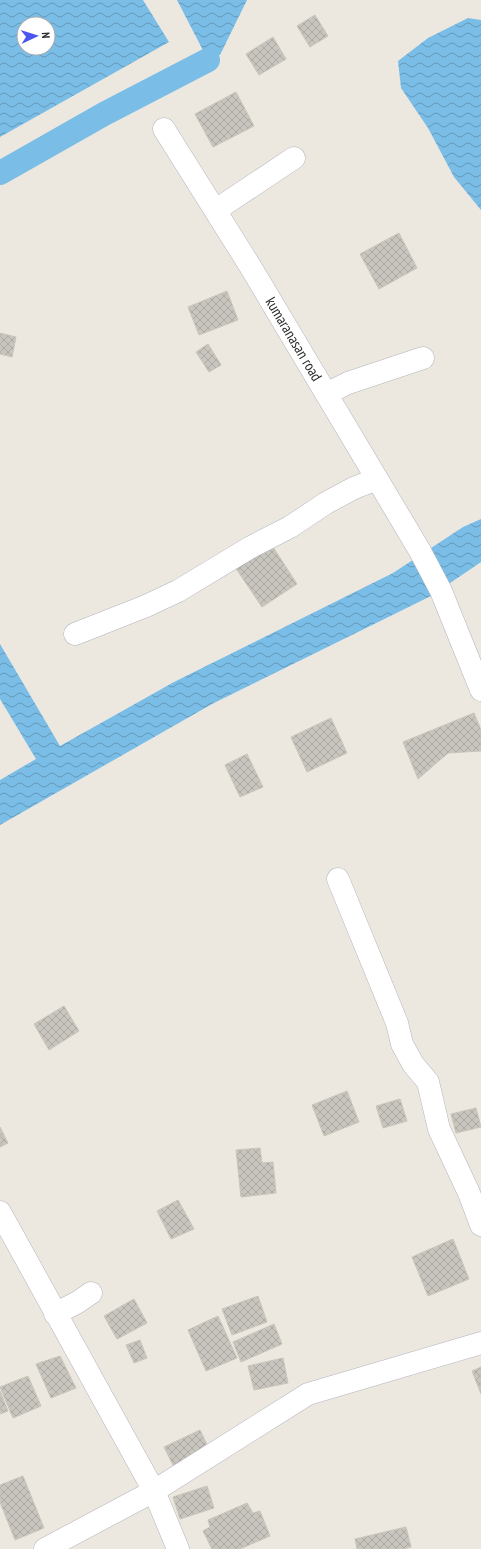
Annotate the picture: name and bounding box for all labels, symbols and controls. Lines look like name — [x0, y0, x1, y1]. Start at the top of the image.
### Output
north arrow — [16, 16, 56, 56]
text: N — [39, 32, 53, 39]
street label: kumaranasan road — [261, 294, 327, 384]

